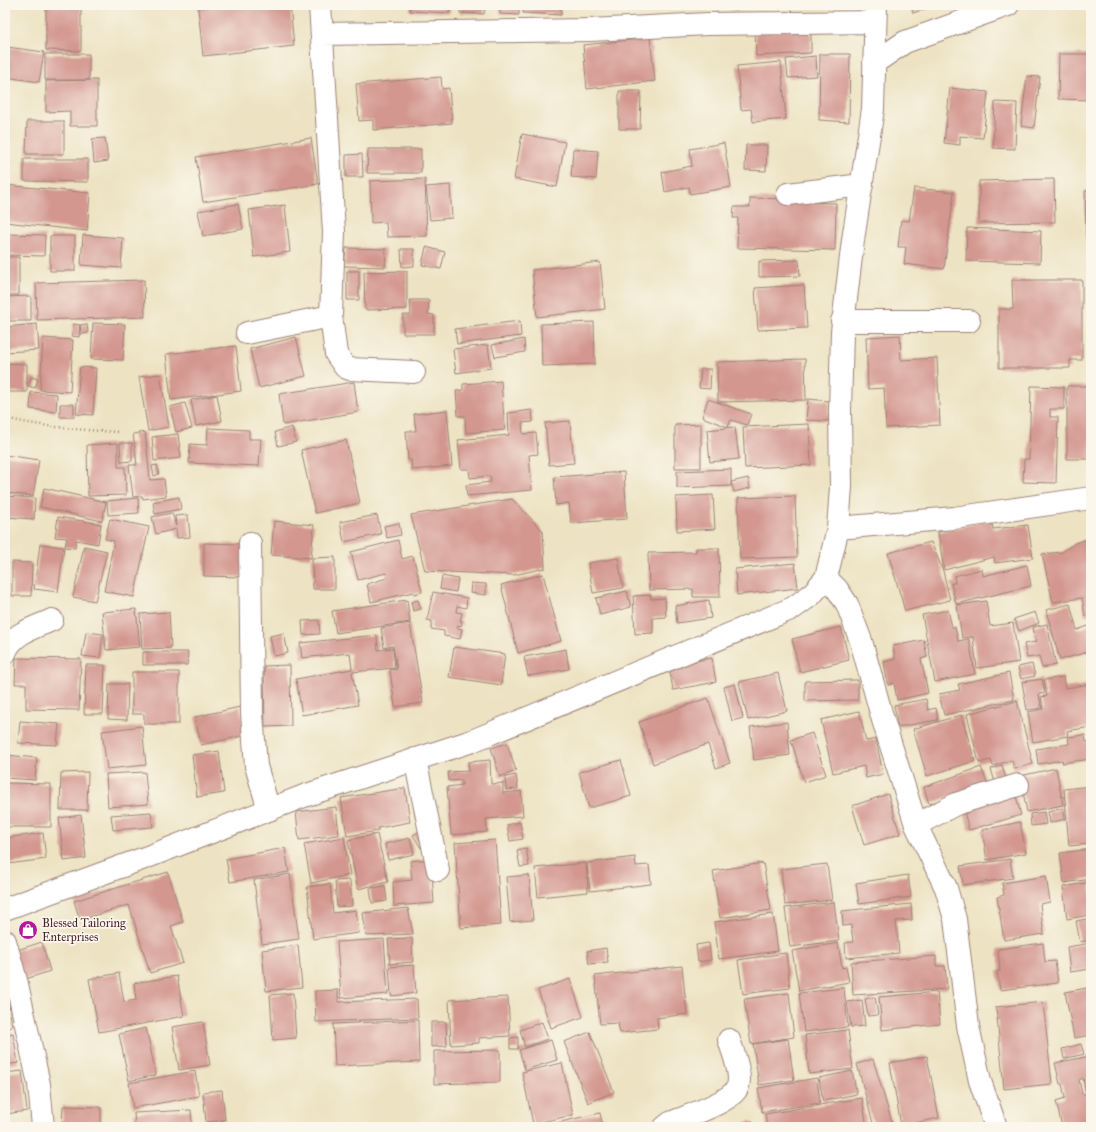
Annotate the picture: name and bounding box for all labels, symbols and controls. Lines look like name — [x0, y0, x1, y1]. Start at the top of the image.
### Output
place label: Blessed Tailoring Enterprises — [42, 916, 126, 944]
shop icon: Blessed Tailoring Enterprises — [17, 919, 39, 941]

